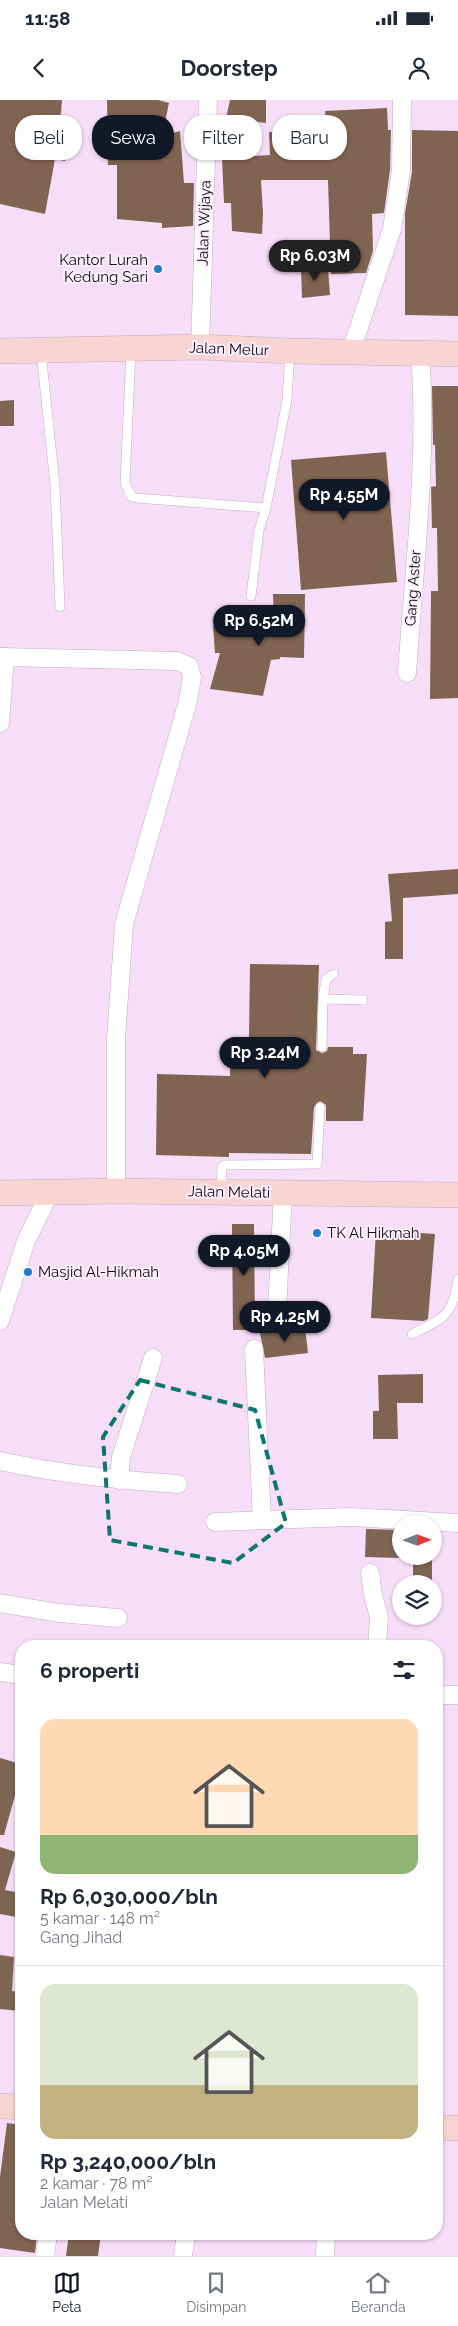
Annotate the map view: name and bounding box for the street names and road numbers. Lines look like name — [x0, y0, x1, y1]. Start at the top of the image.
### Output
street label: Jalan Wijaya — [194, 180, 214, 266]
street label: Jalan Melur — [189, 339, 270, 359]
street label: Gang Aster — [401, 548, 425, 627]
street label: Jalan Melati — [188, 1182, 270, 1202]

